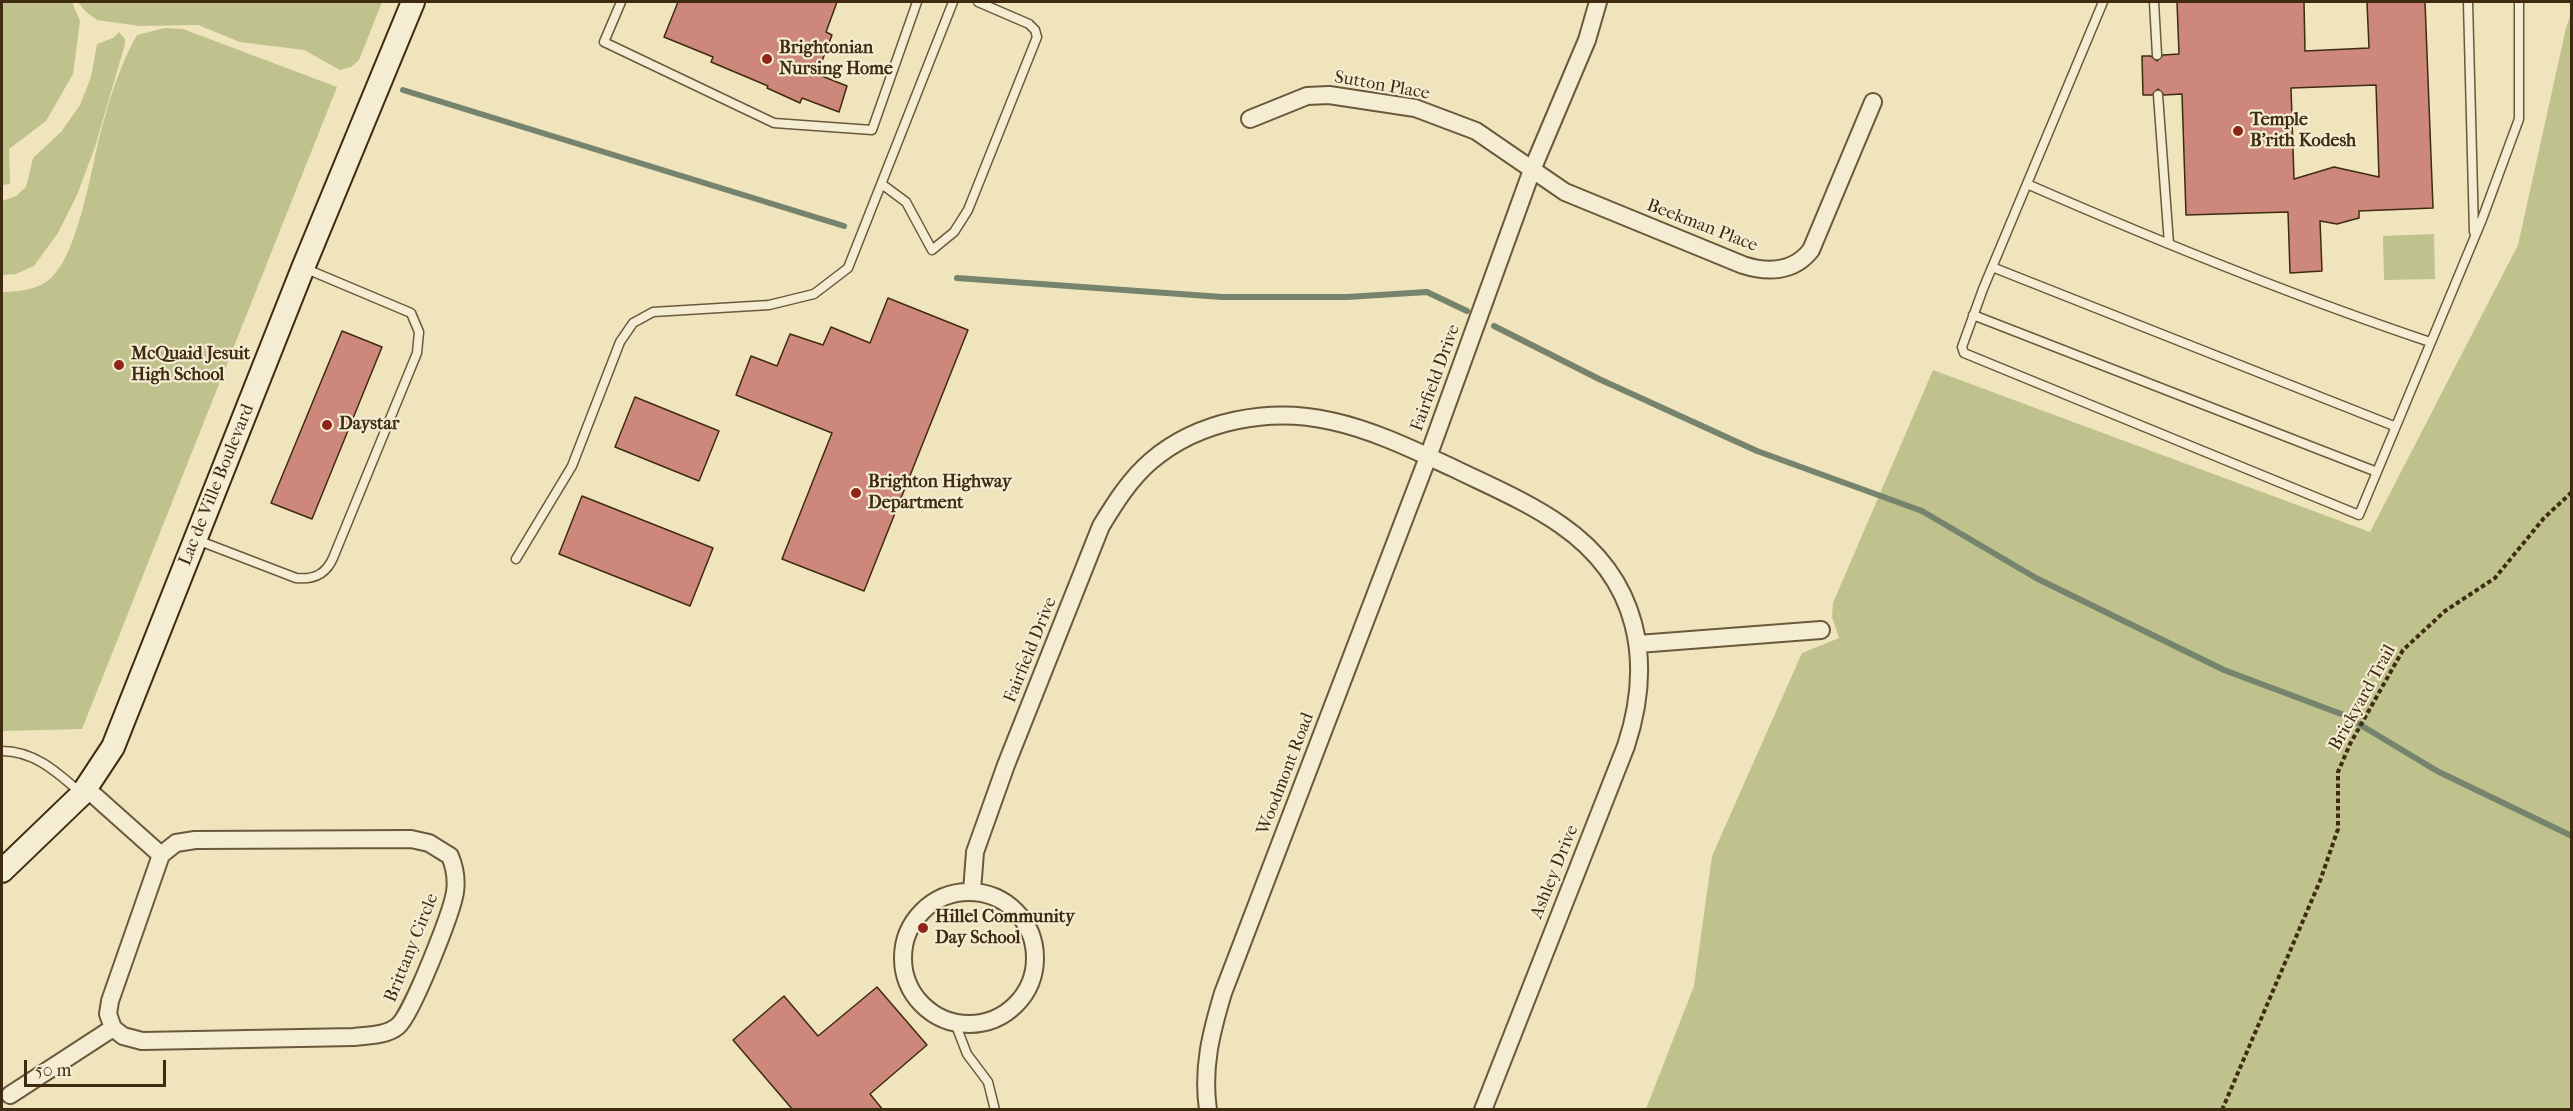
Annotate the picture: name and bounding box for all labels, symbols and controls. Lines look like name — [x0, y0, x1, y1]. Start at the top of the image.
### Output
place label: Brightonian Nursing Home — [779, 38, 893, 80]
marker: Brightonian Nursing Home — [760, 52, 774, 66]
street label: Sutton Place — [1333, 67, 1431, 105]
place label: Temple B'rith Kodesh — [2250, 110, 2356, 152]
marker: Temple B'rith Kodesh — [2231, 124, 2245, 138]
street label: Beekman Place — [1643, 195, 1761, 257]
street label: Fairfield Drive — [1407, 322, 1465, 434]
place label: McQuaid Jesuit High School — [131, 344, 250, 386]
marker: McQuaid Jesuit High School — [112, 358, 126, 372]
street label: Lac de Ville Boulevard — [175, 401, 259, 569]
place label: Daystar — [339, 414, 399, 436]
marker: Daystar — [320, 418, 334, 432]
place label: Brighton Highway Department — [868, 472, 1012, 514]
marker: Brighton Highway Department — [849, 486, 863, 500]
street label: Fairfield Drive — [1000, 594, 1062, 706]
street label: Brickyard Trail — [2325, 641, 2401, 755]
street label: Woodmont Road — [1253, 710, 1319, 838]
street label: Ashley Drive — [1526, 822, 1584, 922]
street label: Brittany Circle — [380, 890, 444, 1006]
place label: Hillel Community Day School — [935, 907, 1075, 950]
marker: Hillel Community Day School — [916, 921, 930, 935]
scale bar — [27, 1048, 170, 1086]
text: 50 m — [35, 1060, 71, 1081]

